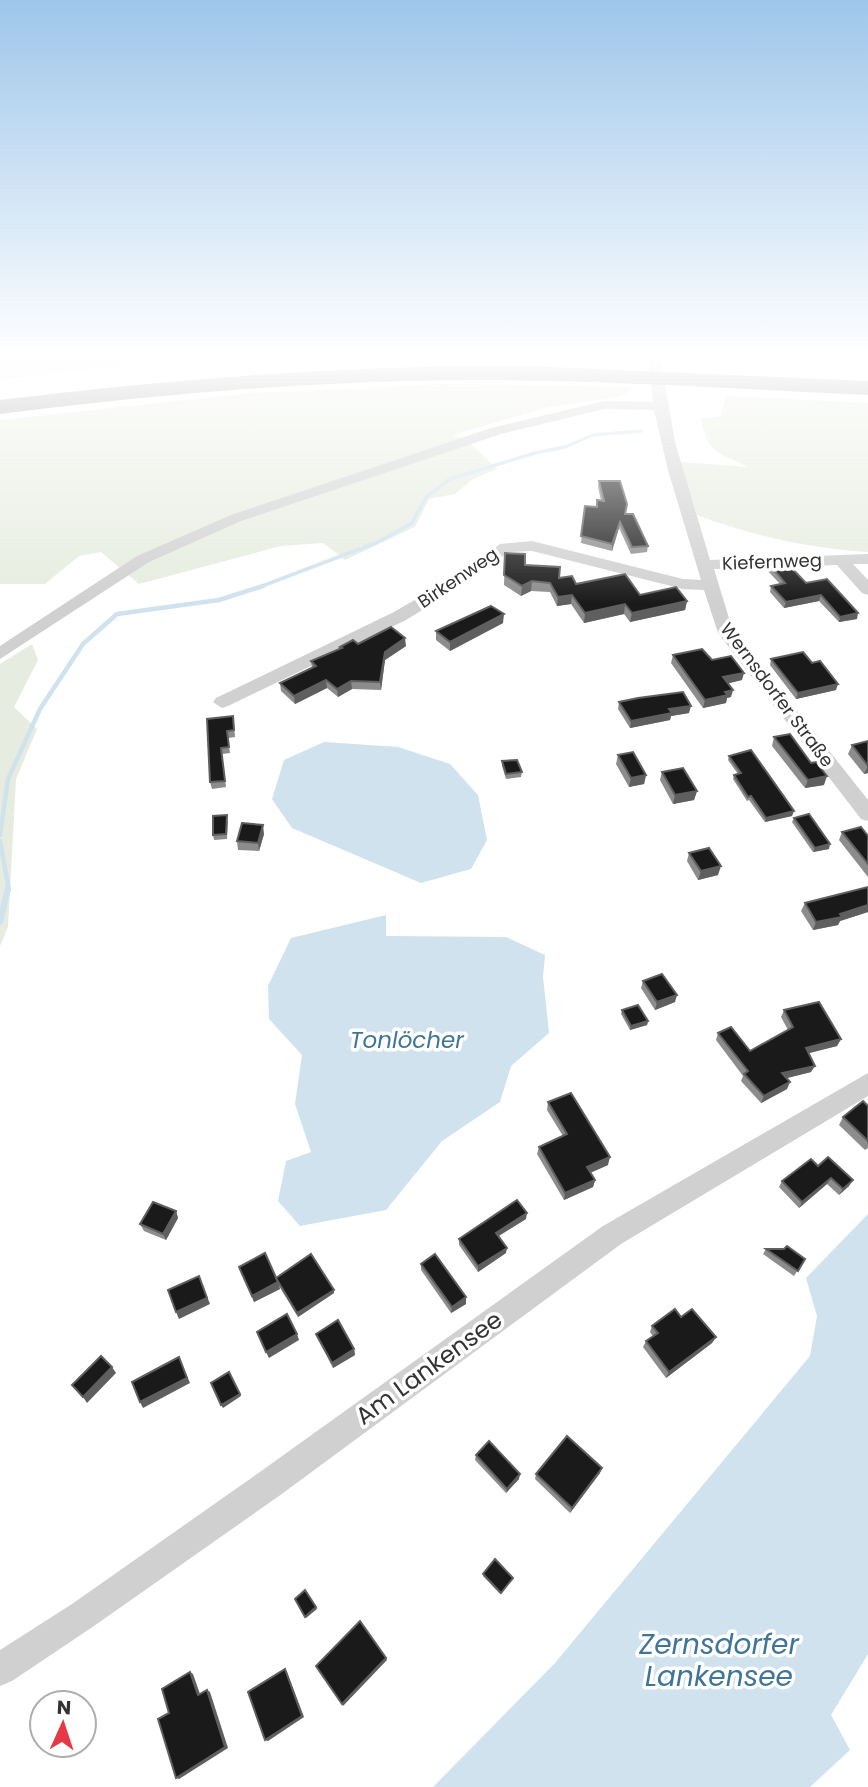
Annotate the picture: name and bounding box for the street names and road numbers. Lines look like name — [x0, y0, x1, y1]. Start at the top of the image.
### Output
street label: Birkenweg — [413, 541, 503, 614]
street label: Kiefernweg — [722, 547, 822, 576]
street label: Wernsdorfer Straße — [715, 617, 840, 772]
street label: Am Lankensee — [349, 1303, 509, 1432]

